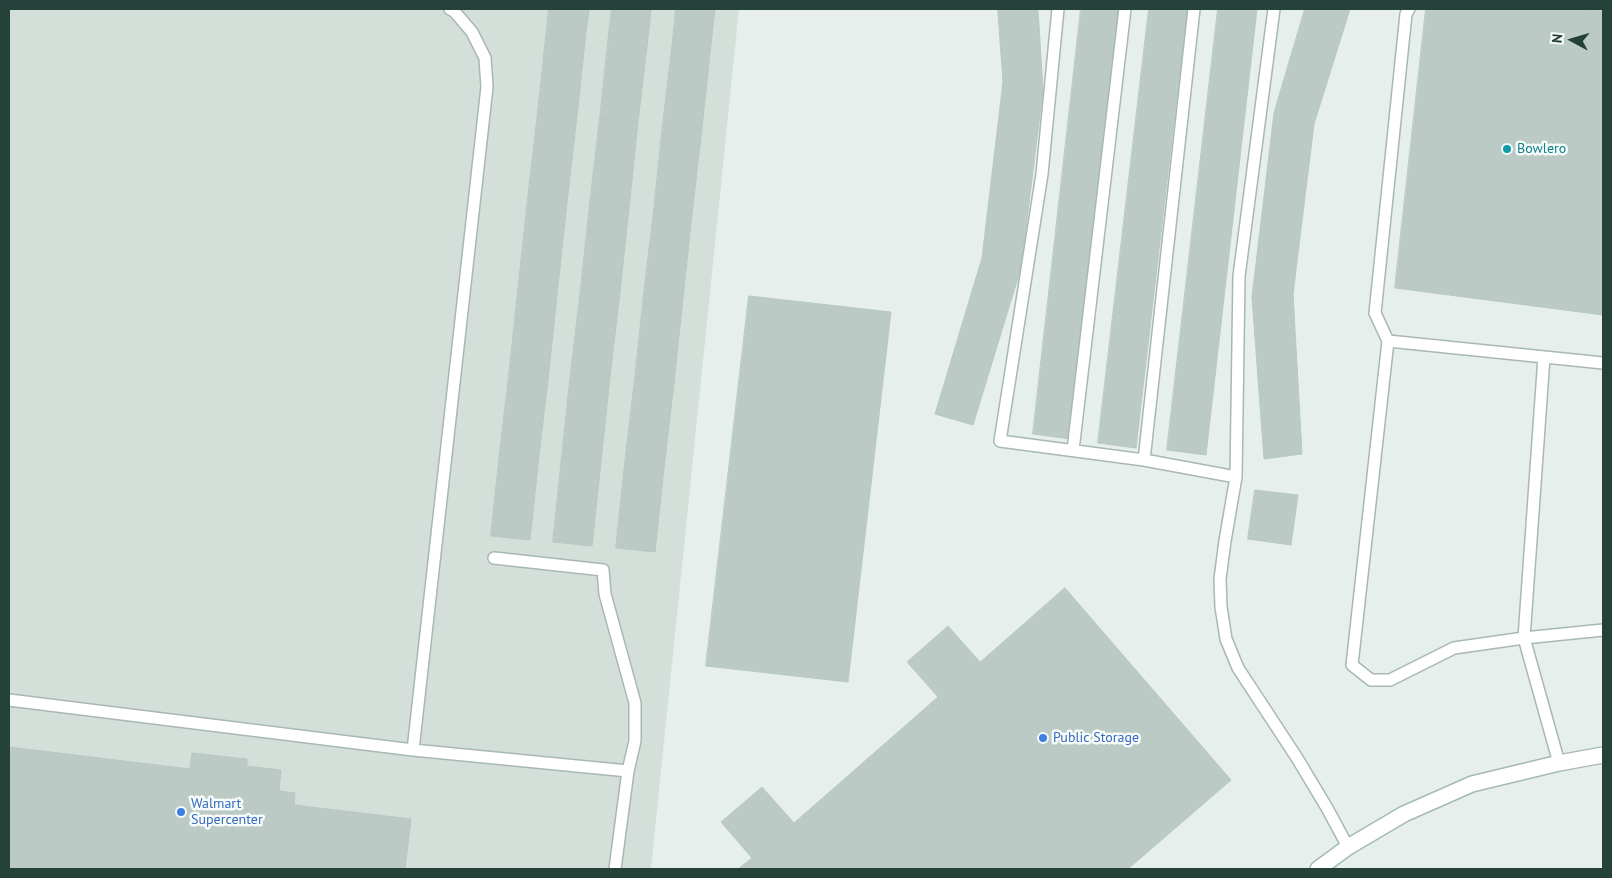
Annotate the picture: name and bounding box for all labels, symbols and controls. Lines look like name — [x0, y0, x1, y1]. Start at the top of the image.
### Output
north arrow — [1547, 15, 1597, 65]
text: N — [1548, 33, 1567, 44]
place label: Bowlero — [1517, 141, 1566, 157]
marker: Bowlero — [1501, 143, 1513, 155]
place label: Public Storage — [1053, 730, 1139, 746]
marker: Public Storage — [1037, 732, 1049, 744]
place label: Walmart Supercenter — [191, 796, 263, 829]
marker: Walmart Supercenter — [175, 806, 187, 818]

